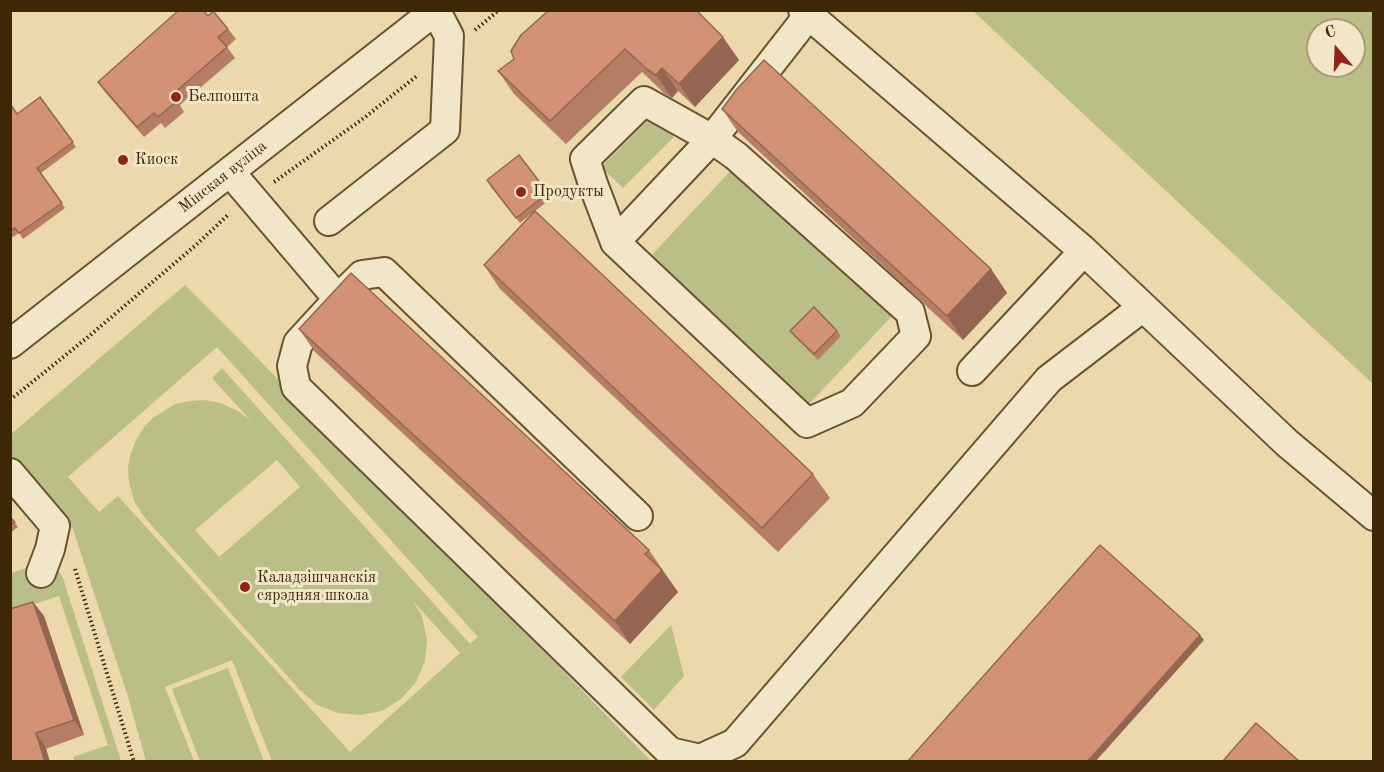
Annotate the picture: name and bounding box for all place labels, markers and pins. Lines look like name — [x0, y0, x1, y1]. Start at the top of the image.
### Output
place label: Белпошта — [188, 87, 259, 107]
marker: Белпошта — [169, 90, 183, 104]
place label: Киоск — [135, 150, 178, 170]
marker: Киоск — [116, 153, 130, 167]
place label: Продукты — [533, 182, 604, 202]
marker: Продукты — [514, 185, 528, 199]
place label: Каладзішчанскія сярэдняя школа — [257, 568, 376, 606]
marker: Каладзішчанскія сярэдняя школа — [238, 580, 252, 594]

